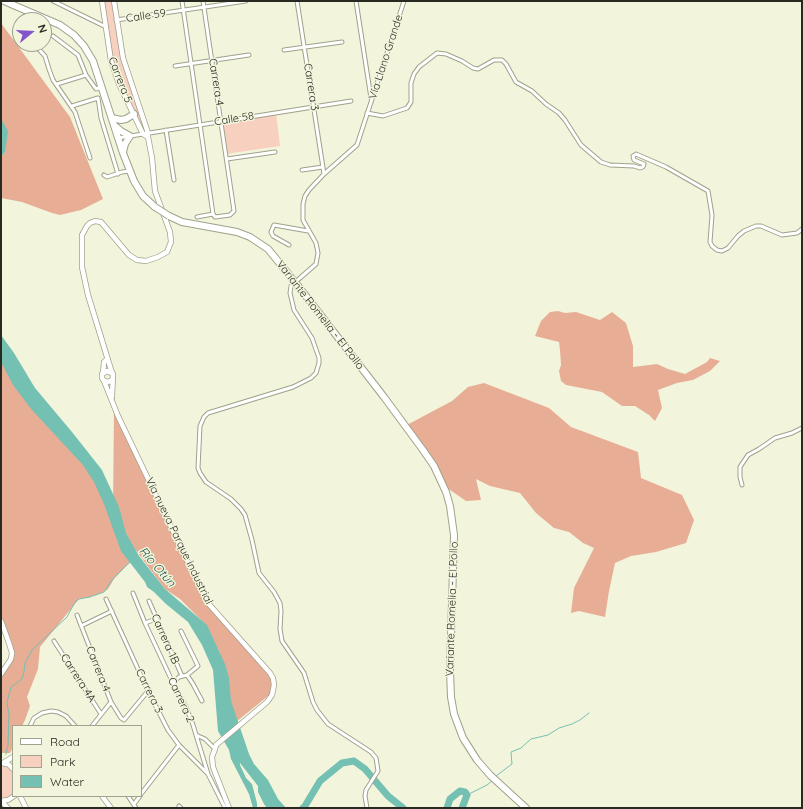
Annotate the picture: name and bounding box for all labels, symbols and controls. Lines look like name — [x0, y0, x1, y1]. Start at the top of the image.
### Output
street label: Calle 59 — [125, 7, 167, 25]
north arrow — [12, 12, 52, 52]
street label: Vía Llano Grande — [366, 13, 406, 101]
text: N — [35, 23, 50, 35]
street label: Carrera 5 — [105, 55, 135, 105]
street label: Carrera 4 — [206, 57, 226, 107]
street label: Carrera 3 — [301, 62, 321, 112]
street label: Calle 58 — [213, 109, 255, 129]
street label: Variante Romelia - El Pollo — [273, 258, 367, 372]
street label: Vía nueva Parque industrial — [143, 475, 215, 607]
street label: Variante Romelia - El Pollo — [443, 541, 461, 677]
water label: Río Otún — [136, 544, 178, 590]
street label: Carrera 1B — [148, 612, 182, 666]
street label: Carrera 4 — [83, 644, 113, 694]
street label: Carrera 4A — [57, 651, 99, 705]
street label: Carrera 3 — [133, 667, 165, 715]
street label: Carrera 2 — [165, 675, 197, 725]
legend — [12, 725, 142, 797]
text: Road — [50, 734, 80, 749]
text: Park — [50, 754, 75, 769]
text: Water — [50, 774, 84, 789]

